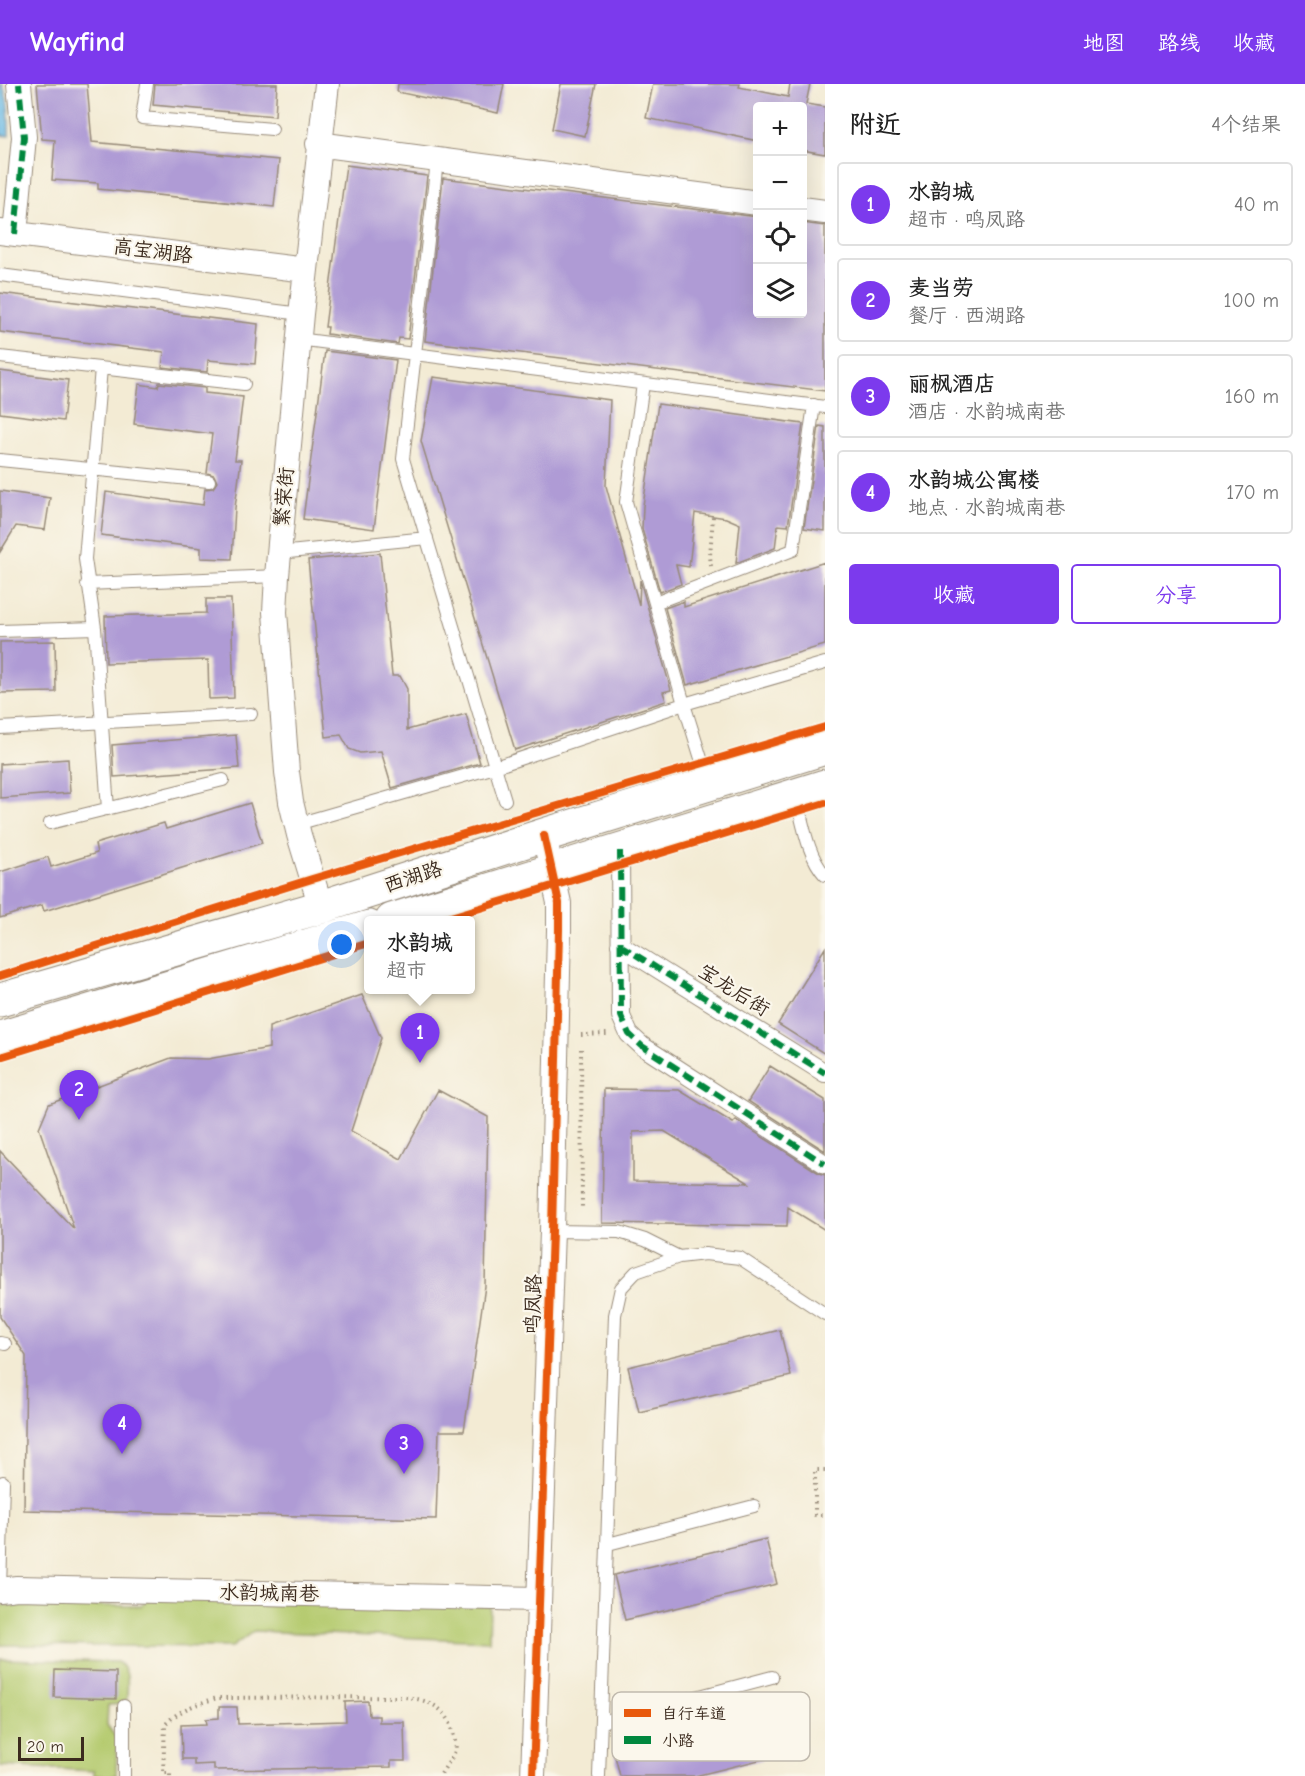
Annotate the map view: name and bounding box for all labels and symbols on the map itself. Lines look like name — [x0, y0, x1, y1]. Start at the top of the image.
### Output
street label: 高宝湖路 — [112, 235, 195, 267]
street label: 繁荣街 — [270, 466, 298, 528]
street label: 西湖路 — [381, 856, 446, 897]
your location — [327, 930, 356, 959]
street label: 宝龙后街 — [694, 959, 774, 1021]
pin: 1 — [400, 1014, 440, 1063]
pin: 2 — [60, 1070, 98, 1120]
street label: 鸣凤路 — [520, 1273, 546, 1334]
pin: 4 — [102, 1404, 142, 1454]
pin: 3 — [384, 1424, 424, 1474]
street label: 水韵城南巷 — [219, 1581, 320, 1605]
legend — [612, 1692, 810, 1761]
text: 自行车道 — [662, 1705, 726, 1723]
text: 小路 — [662, 1732, 694, 1750]
scale bar — [18, 1734, 84, 1762]

